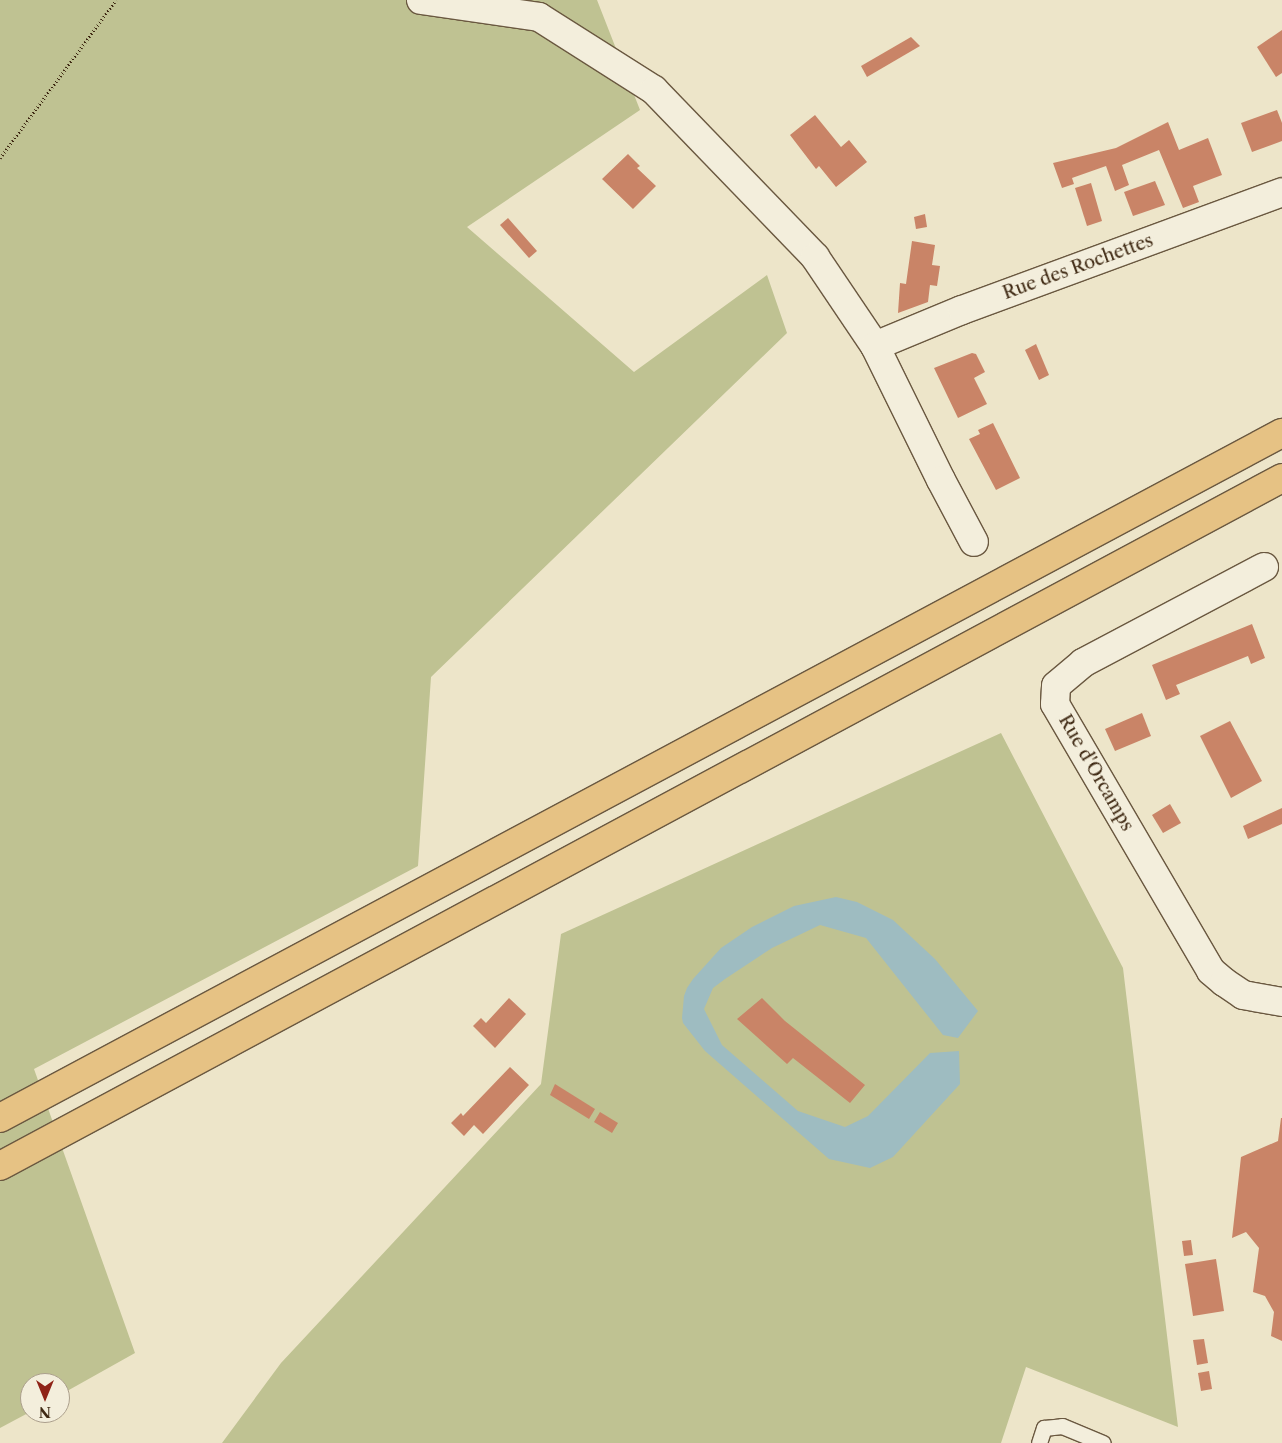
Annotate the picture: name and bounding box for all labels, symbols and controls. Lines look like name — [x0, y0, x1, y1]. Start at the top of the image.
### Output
street label: Rue des Rochettes — [1000, 230, 1156, 304]
street label: Rue d'Orcamps — [1054, 711, 1138, 835]
north arrow — [20, 1373, 70, 1423]
text: N — [39, 1403, 51, 1421]

